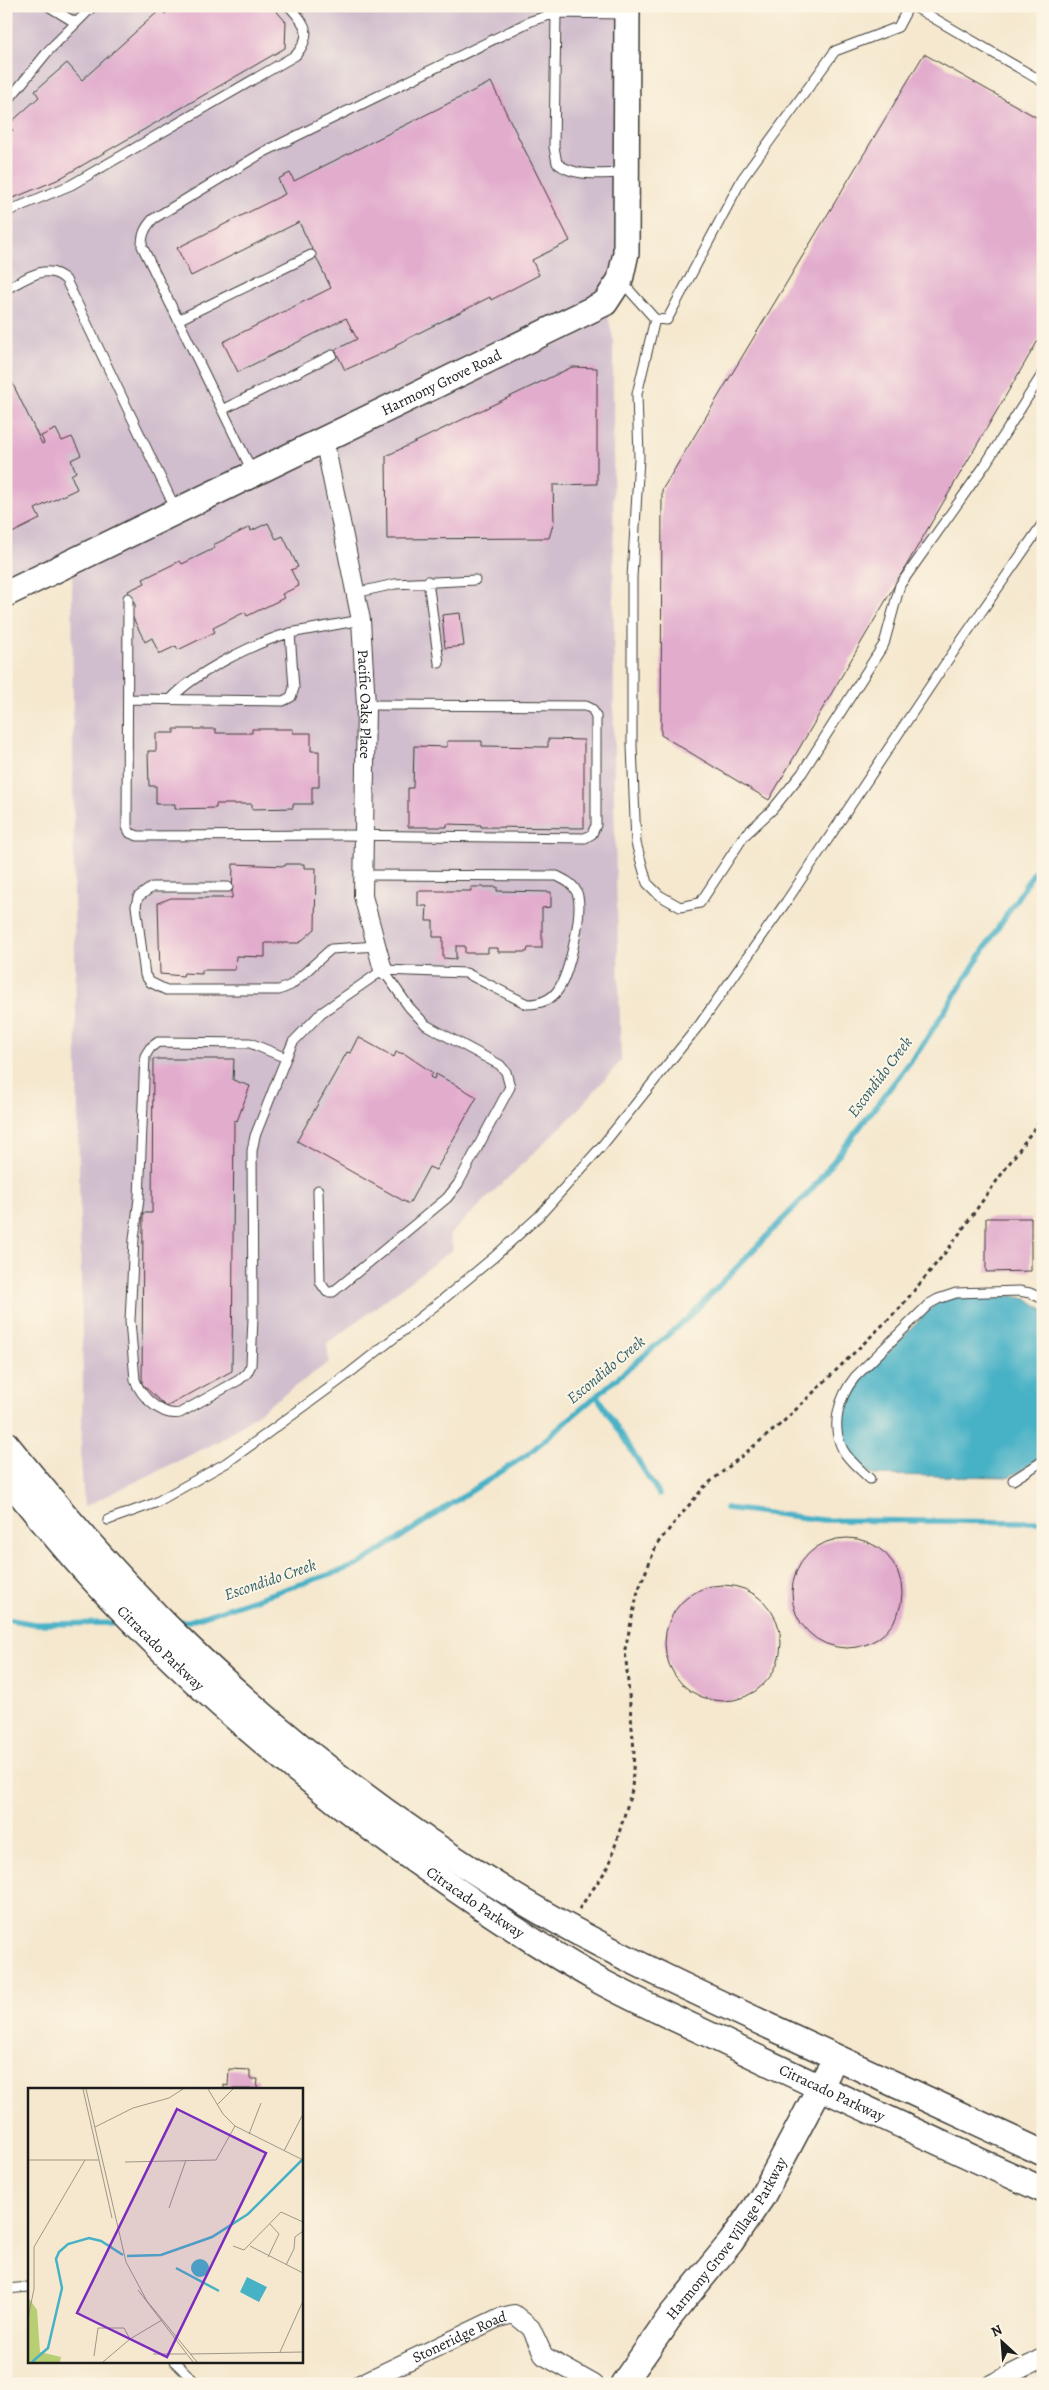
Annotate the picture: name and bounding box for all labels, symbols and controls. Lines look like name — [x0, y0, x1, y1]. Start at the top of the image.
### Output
street label: Harmony Grove Road — [378, 344, 506, 420]
street label: Pacific Oaks Place — [353, 649, 376, 759]
water label: Escondido Creek — [842, 1032, 918, 1122]
water label: Escondido Creek — [562, 1331, 650, 1409]
water label: Escondido Creek — [221, 1554, 319, 1606]
street label: Citracado Parkway — [113, 1601, 209, 1696]
street label: Citracado Parkway — [422, 1862, 528, 1943]
street label: Citracado Parkway — [776, 2059, 888, 2126]
inset map — [28, 2088, 302, 2362]
street label: Harmony Grove Village Parkway — [661, 2153, 792, 2324]
street label: Stoneridge Road — [409, 2306, 509, 2368]
north arrow — [976, 2318, 1026, 2368]
text: N — [988, 2320, 1005, 2342]

